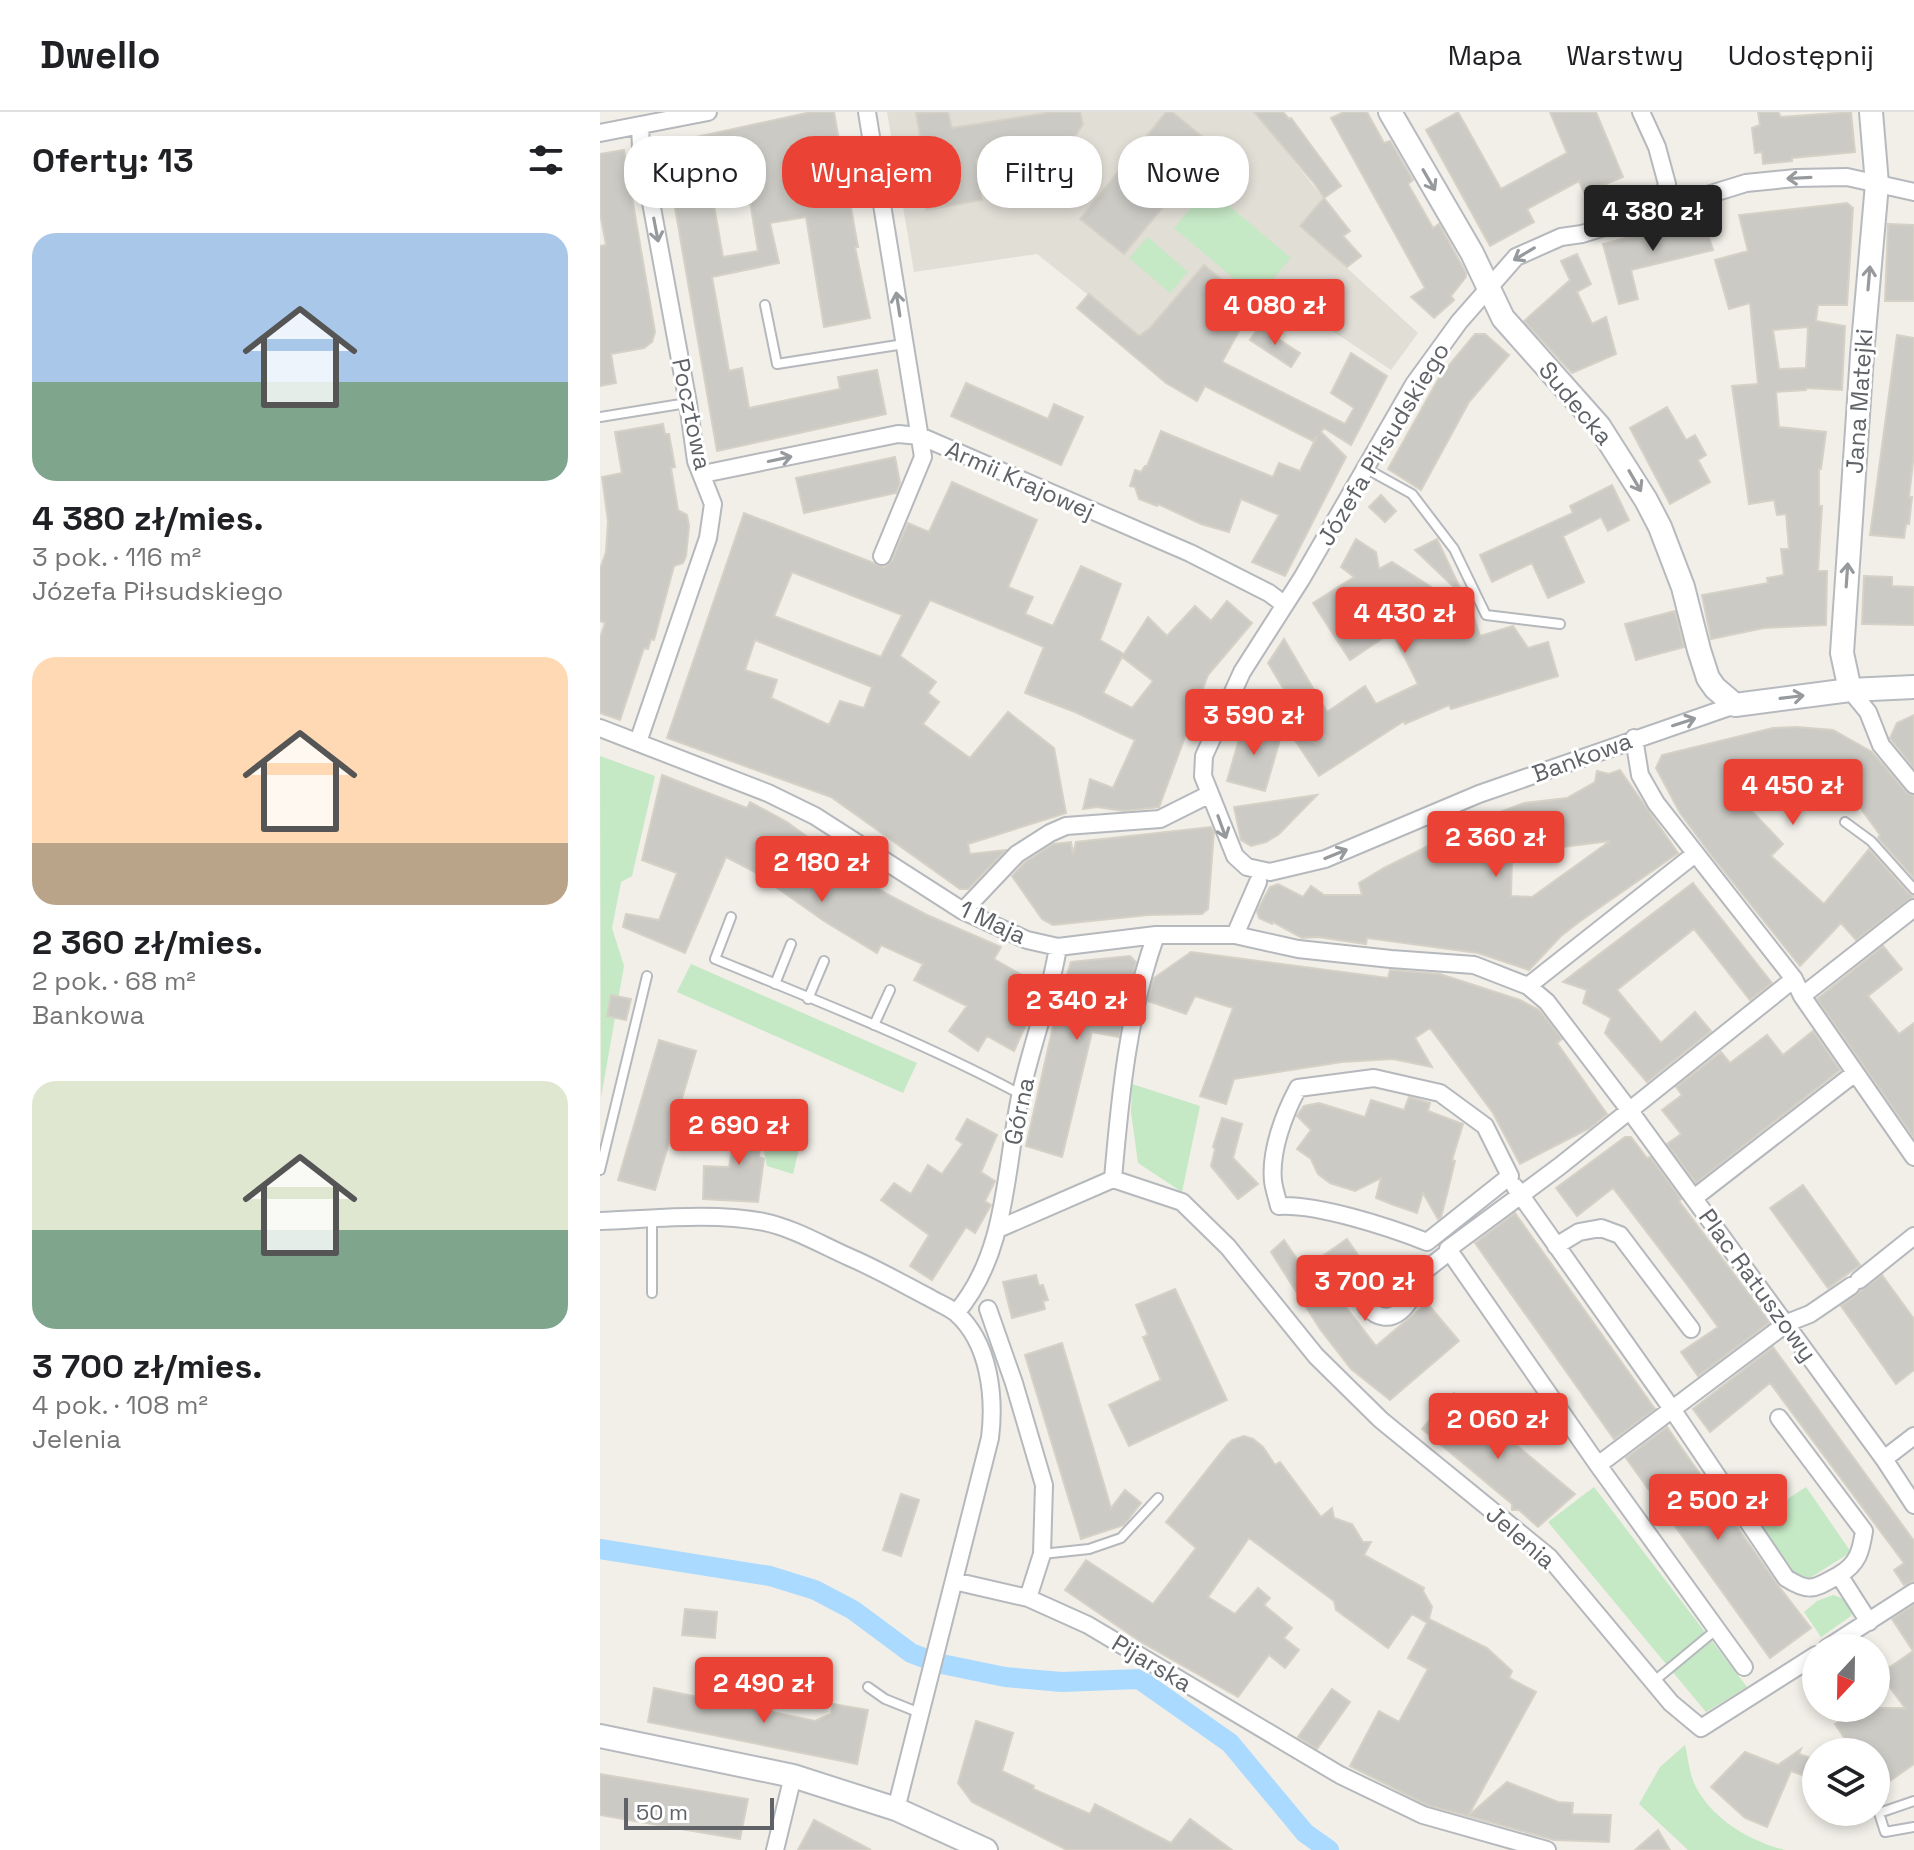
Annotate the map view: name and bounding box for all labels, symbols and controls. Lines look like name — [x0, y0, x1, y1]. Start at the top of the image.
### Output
text: Dwello — [40, 31, 160, 79]
text: Mapa — [1448, 37, 1522, 73]
text: Warstwy — [1566, 37, 1684, 73]
text: Udostępnij — [1728, 37, 1874, 73]
chip: Kupno — [624, 136, 766, 208]
chip: Wynajem — [782, 136, 961, 208]
chip: Filtry — [977, 136, 1102, 208]
chip: Nowe — [1118, 136, 1249, 208]
icon: filters — [524, 138, 568, 182]
text: Oferty: 13 — [32, 139, 194, 182]
one-way arrow — [1421, 168, 1437, 191]
one-way arrow — [1786, 171, 1813, 186]
pin: 4 380 zł — [1570, 185, 1736, 253]
text: 4 380 zł — [1602, 194, 1704, 228]
one-way arrow — [649, 217, 664, 242]
one-way arrow — [1513, 246, 1535, 262]
one-way arrow — [1861, 265, 1876, 292]
pin: 4 080 zł — [1192, 279, 1358, 347]
icon: home — [228, 285, 372, 429]
text: 4 080 zł — [1223, 288, 1327, 322]
one-way arrow — [889, 292, 904, 317]
street label: Jana Matejki — [1838, 327, 1880, 475]
street label: Józefa Piłsudskiego — [1310, 337, 1456, 551]
street label: Pocztowa — [665, 355, 719, 473]
street label: Sudecka — [1532, 355, 1620, 451]
street label: Armii Krajowej — [941, 433, 1099, 527]
one-way arrow — [766, 451, 792, 466]
one-way arrow — [1627, 469, 1643, 492]
text: 4 380 zł/mies. — [32, 497, 264, 540]
text: 3 pok. · 116 m² — [32, 540, 201, 574]
one-way arrow — [1840, 562, 1855, 589]
text: Józefa Piłsudskiego — [32, 574, 283, 608]
pin: 4 430 zł — [1322, 587, 1488, 655]
text: 4 430 zł — [1353, 596, 1457, 630]
pin: 3 590 zł — [1171, 689, 1337, 757]
one-way arrow — [1778, 689, 1805, 704]
text: 3 590 zł — [1203, 698, 1305, 732]
icon: home — [228, 709, 372, 853]
one-way arrow — [1670, 714, 1696, 729]
street label: Bankowa — [1528, 725, 1636, 789]
pin: 4 450 zł — [1710, 759, 1876, 827]
text: 4 450 zł — [1742, 768, 1844, 802]
pin: 2 360 zł — [1413, 811, 1579, 879]
one-way arrow — [1216, 814, 1230, 839]
text: 2 360 zł — [1445, 820, 1547, 854]
pin: 2 180 zł — [739, 836, 905, 904]
text: 2 180 zł — [774, 845, 870, 879]
one-way arrow — [1323, 845, 1348, 860]
street label: 1 Maja — [955, 893, 1032, 951]
text: 2 360 zł/mies. — [32, 921, 263, 964]
text: 2 pok. · 68 m² — [32, 964, 196, 998]
pin: 2 340 zł — [994, 974, 1160, 1042]
text: 2 340 zł — [1026, 983, 1128, 1017]
text: Bankowa — [32, 998, 145, 1032]
street label: Górna — [997, 1074, 1041, 1148]
pin: 2 690 zł — [656, 1099, 822, 1167]
text: 2 690 zł — [688, 1108, 790, 1142]
icon: home — [228, 1133, 372, 1277]
street label: Plac Ratuszowy — [1692, 1203, 1824, 1367]
pin: 3 700 zł — [1282, 1255, 1448, 1323]
text: 3 700 zł — [1314, 1264, 1416, 1298]
text: 3 700 zł/mies. — [32, 1345, 262, 1388]
text: 4 pok. · 108 m² — [32, 1388, 208, 1422]
pin: 2 060 zł — [1415, 1393, 1581, 1461]
text: 2 060 zł — [1447, 1402, 1549, 1436]
text: Jelenia — [32, 1422, 121, 1456]
pin: 2 500 zł — [1635, 1474, 1801, 1542]
text: 2 500 zł — [1667, 1483, 1769, 1517]
street label: Jelenia — [1480, 1498, 1562, 1576]
street label: Pijarska — [1106, 1627, 1198, 1699]
north arrow — [1802, 1634, 1890, 1722]
map controls — [1802, 1634, 1890, 1826]
pin: 2 490 zł — [681, 1657, 847, 1725]
text: 2 490 zł — [713, 1666, 815, 1700]
button: layers — [1802, 1738, 1890, 1826]
scale bar — [624, 1794, 774, 1830]
text: 50 m — [636, 1798, 688, 1826]

